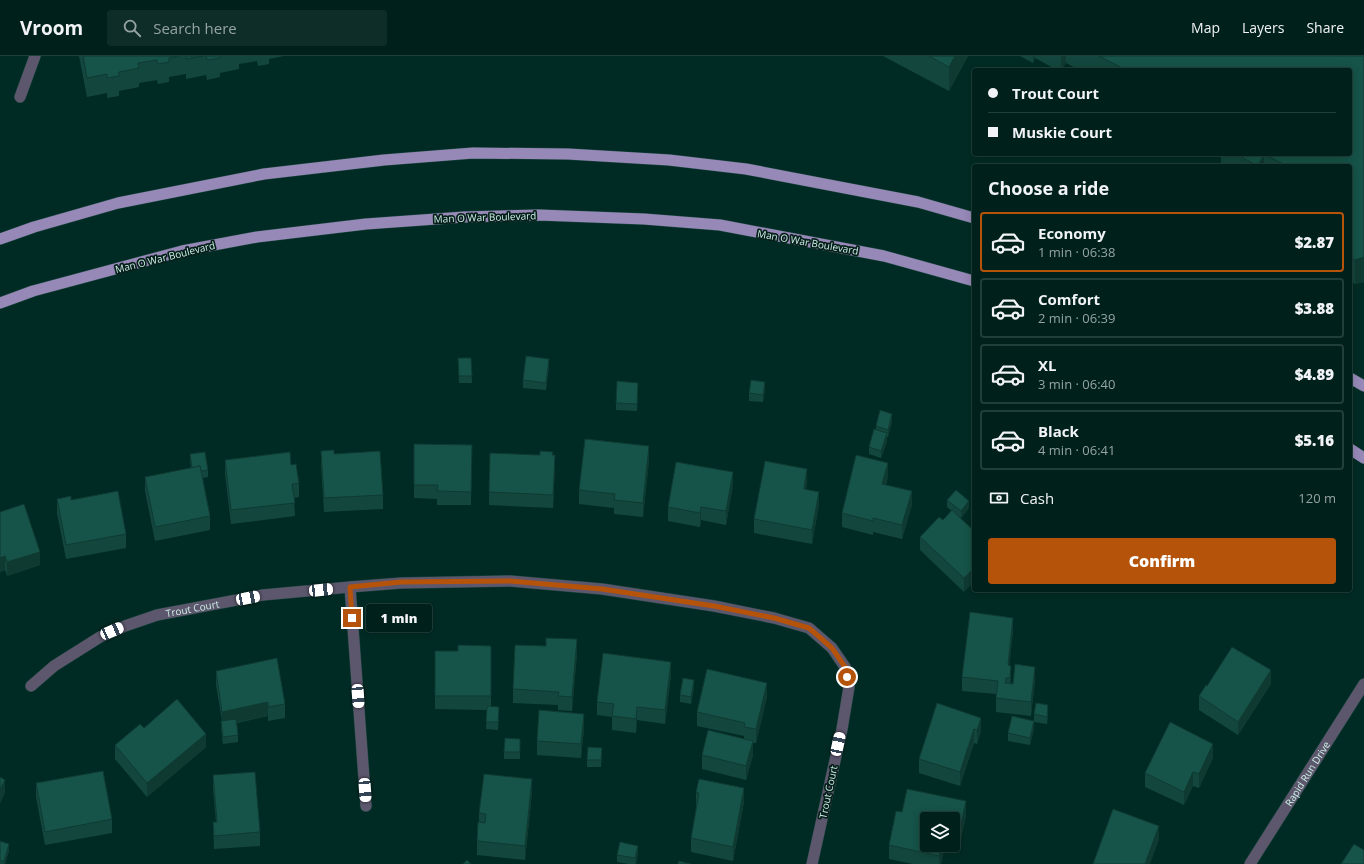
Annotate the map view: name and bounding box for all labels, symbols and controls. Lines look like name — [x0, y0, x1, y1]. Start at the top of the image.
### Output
search box — [107, 10, 387, 46]
text: Vroom — [20, 15, 83, 41]
icon: search — [121, 17, 143, 39]
text: Search here — [153, 18, 237, 38]
text: Map — [1191, 18, 1220, 37]
text: Layers — [1242, 18, 1284, 37]
text: Share — [1306, 18, 1344, 37]
text: Trout Court — [1012, 83, 1099, 103]
text: Muskie Court — [1012, 122, 1112, 142]
text: Choose a ride — [988, 176, 1109, 200]
street label: Man O War Boulevard — [433, 208, 537, 226]
text: Economy — [1038, 223, 1106, 243]
icon: car — [990, 224, 1026, 260]
street label: Man O War Boulevard — [756, 226, 860, 258]
text: $2.87 — [1295, 232, 1334, 252]
street label: Man O War Boulevard — [114, 238, 216, 276]
text: 1 min · 06:38 — [1038, 243, 1115, 261]
text: Comfort — [1038, 289, 1100, 309]
icon: car — [990, 290, 1026, 326]
text: $3.88 — [1295, 298, 1334, 318]
text: 2 min · 06:39 — [1038, 309, 1115, 327]
text: XL — [1038, 355, 1056, 375]
icon: car — [990, 356, 1026, 392]
text: $4.89 — [1295, 364, 1334, 384]
text: 3 min · 06:40 — [1038, 375, 1115, 393]
text: Black — [1038, 421, 1079, 441]
icon: car — [990, 422, 1026, 458]
text: $5.16 — [1295, 430, 1334, 450]
text: 4 min · 06:41 — [1038, 441, 1115, 459]
icon: cash — [988, 487, 1010, 509]
text: Cash — [1020, 488, 1054, 508]
text: 120 m — [1298, 489, 1336, 507]
button: Confirm — [988, 538, 1336, 584]
car — [308, 583, 334, 597]
car — [235, 590, 261, 606]
street label: Trout Court — [164, 596, 221, 620]
callout: 1 min — [366, 604, 432, 632]
route end — [343, 609, 361, 627]
text: 1 min — [381, 609, 417, 627]
car — [99, 621, 125, 641]
route start — [838, 668, 856, 686]
car — [351, 684, 365, 708]
car — [830, 731, 846, 757]
street label: Rapid Run Drive — [1281, 738, 1333, 809]
street label: Trout Court — [816, 764, 841, 820]
car — [358, 778, 372, 802]
map controls — [920, 812, 960, 852]
button: layers — [920, 812, 960, 852]

